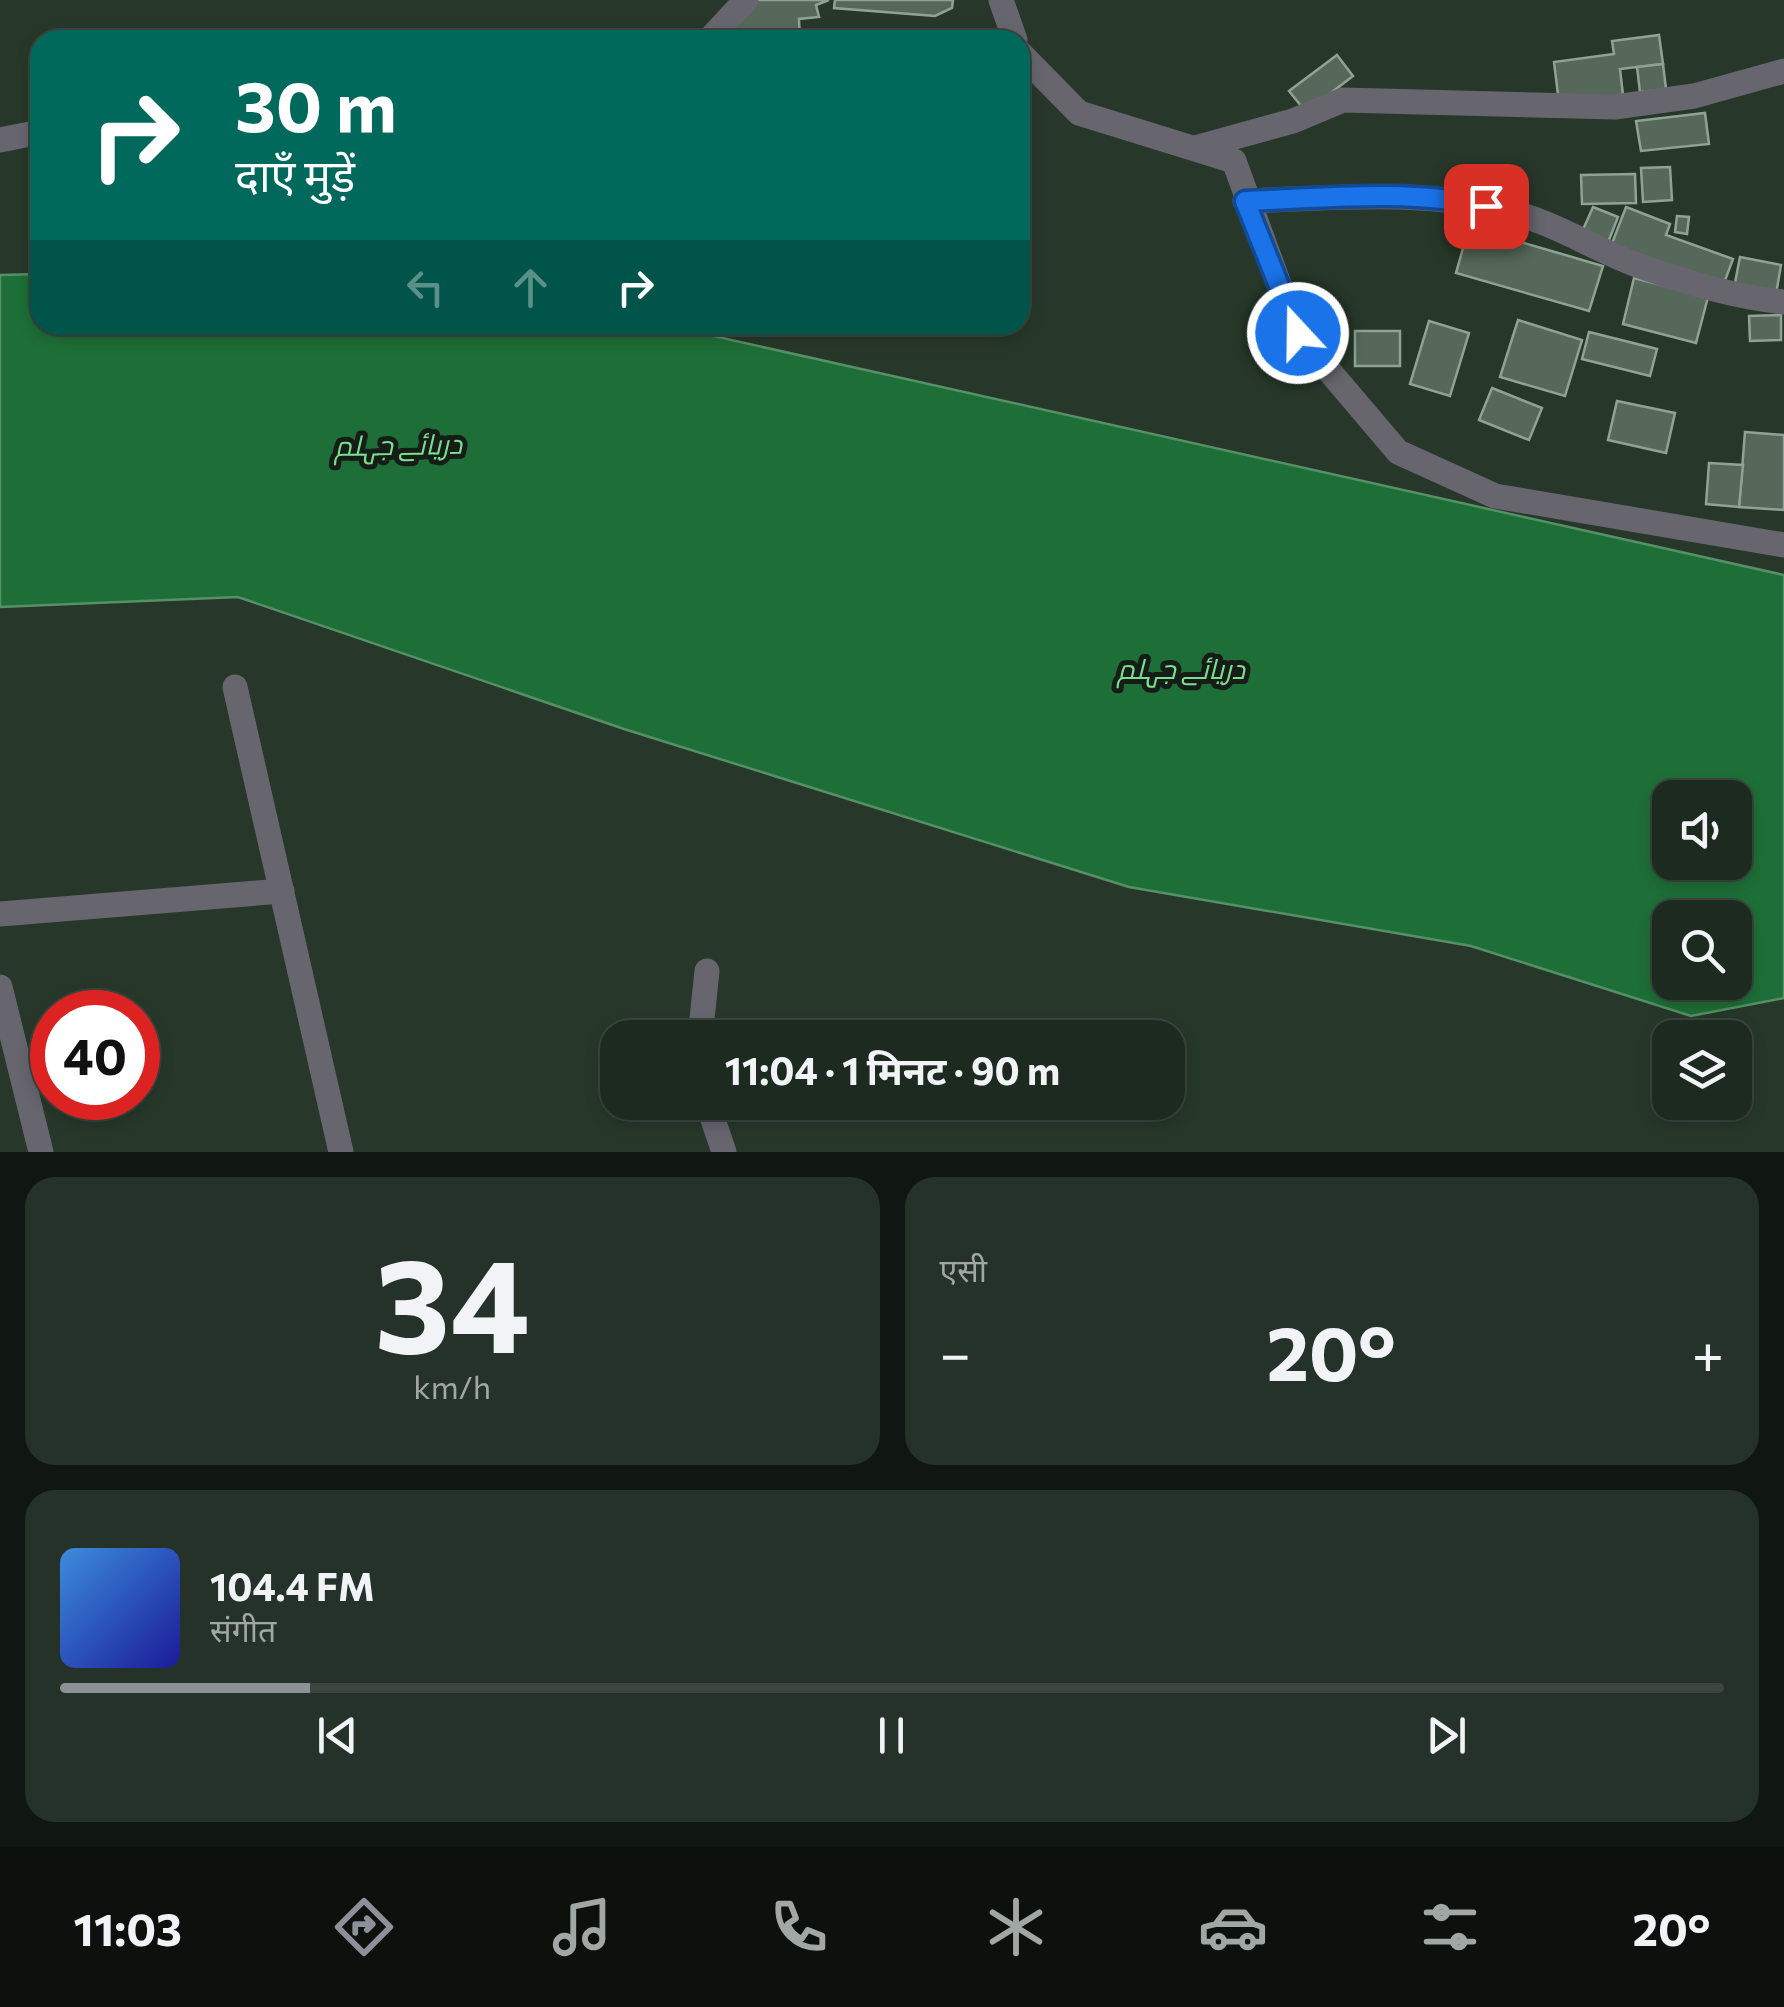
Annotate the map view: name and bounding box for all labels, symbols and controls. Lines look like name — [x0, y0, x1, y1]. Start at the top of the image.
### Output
text: 30 m — [235, 61, 397, 146]
icon: right — [70, 70, 200, 200]
text: दाएँ मुड़ें — [235, 146, 355, 201]
pin — [1444, 164, 1529, 249]
icon: arrive — [1459, 179, 1514, 234]
icon: left — [398, 260, 453, 315]
icon: ahead — [503, 260, 558, 315]
icon: right — [608, 260, 663, 315]
position arrow — [1246, 281, 1350, 385]
water label: دریائے جہلم — [333, 426, 464, 466]
water label: دریائے جہلم — [1116, 651, 1246, 689]
map controls — [1652, 780, 1752, 1120]
button: sound — [1652, 780, 1752, 880]
button: search — [1652, 900, 1752, 1000]
speed limit sign: 40 — [30, 990, 160, 1120]
button: layers — [1652, 1020, 1752, 1120]
text: 11:04 · 1 मिनट · 90 m — [725, 1046, 1060, 1093]
text: 34 — [375, 1221, 530, 1380]
text: एसी — [940, 1249, 987, 1289]
text: 20° — [1266, 1305, 1396, 1396]
text: − — [940, 1318, 971, 1385]
text: + — [1692, 1318, 1724, 1385]
text: km/h — [413, 1366, 491, 1406]
text: 104.4 FM — [210, 1562, 375, 1609]
text: संगीत — [210, 1609, 276, 1649]
icon: previous — [310, 1708, 365, 1763]
icon: pause — [864, 1708, 919, 1763]
icon: next — [1419, 1708, 1474, 1763]
icon: directions — [329, 1892, 399, 1962]
icon: music — [547, 1892, 617, 1962]
icon: phone — [764, 1892, 834, 1962]
icon: climate — [981, 1892, 1051, 1962]
icon: car — [1198, 1892, 1268, 1962]
icon: filters — [1415, 1892, 1485, 1962]
text: 11:03 — [74, 1900, 182, 1955]
text: 20° — [1633, 1900, 1710, 1955]

